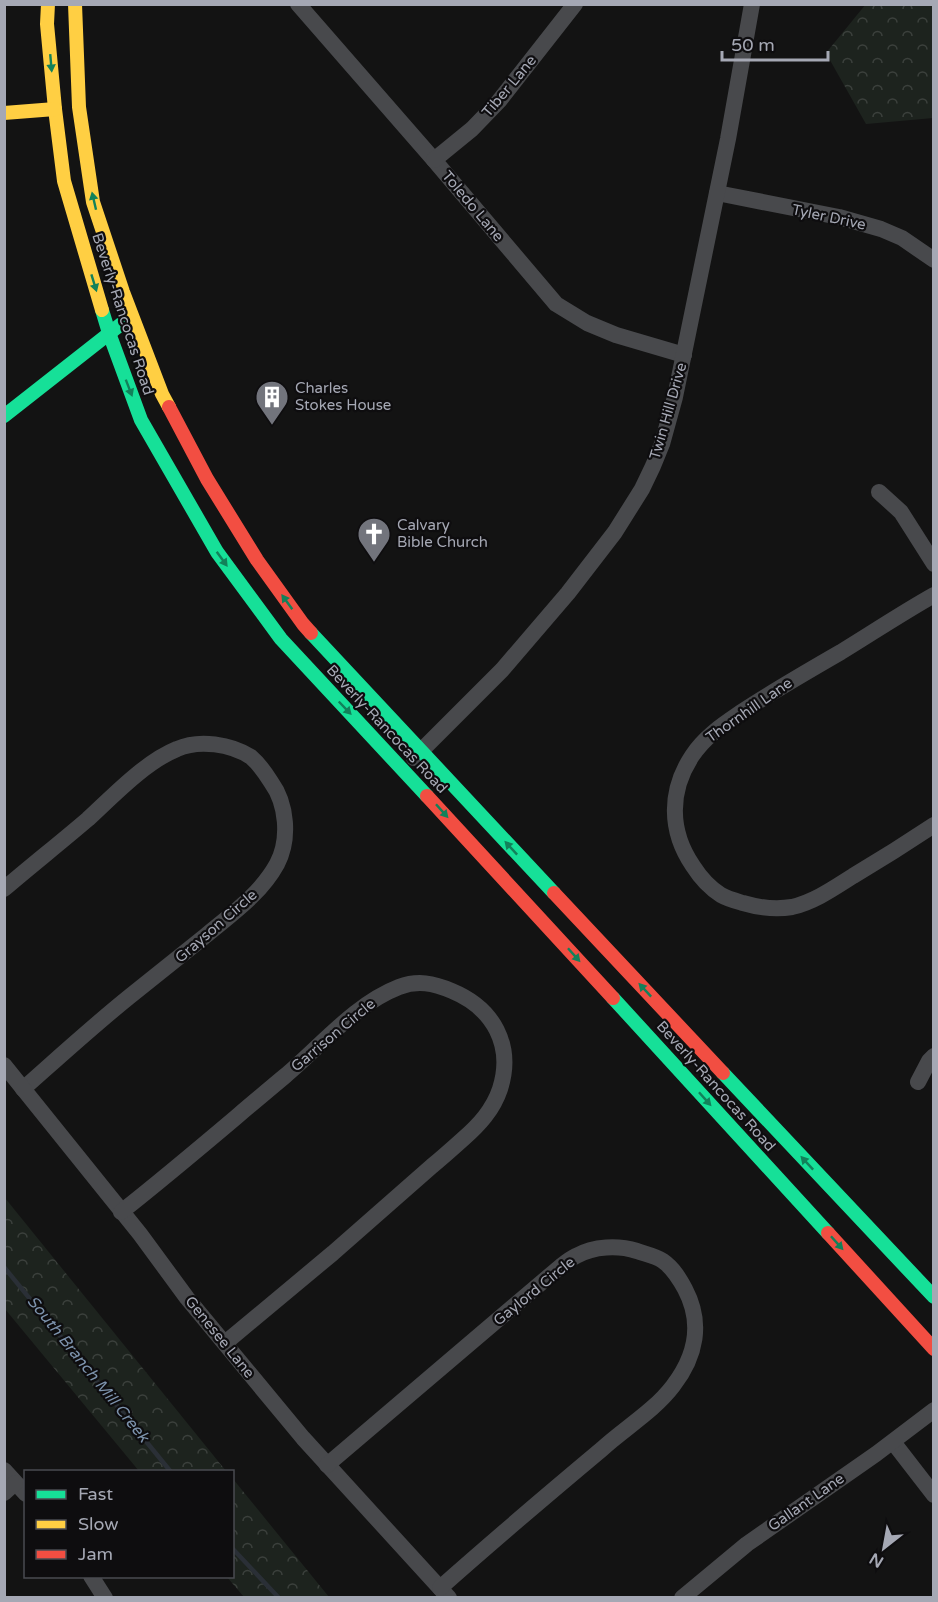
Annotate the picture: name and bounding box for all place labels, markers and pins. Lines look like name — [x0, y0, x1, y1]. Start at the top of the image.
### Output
building icon: Charles Stokes House — [254, 379, 290, 426]
place label: Charles Stokes House — [295, 379, 391, 414]
church icon: Calvary Bible Church — [356, 516, 392, 563]
place label: Calvary Bible Church — [397, 516, 488, 551]

